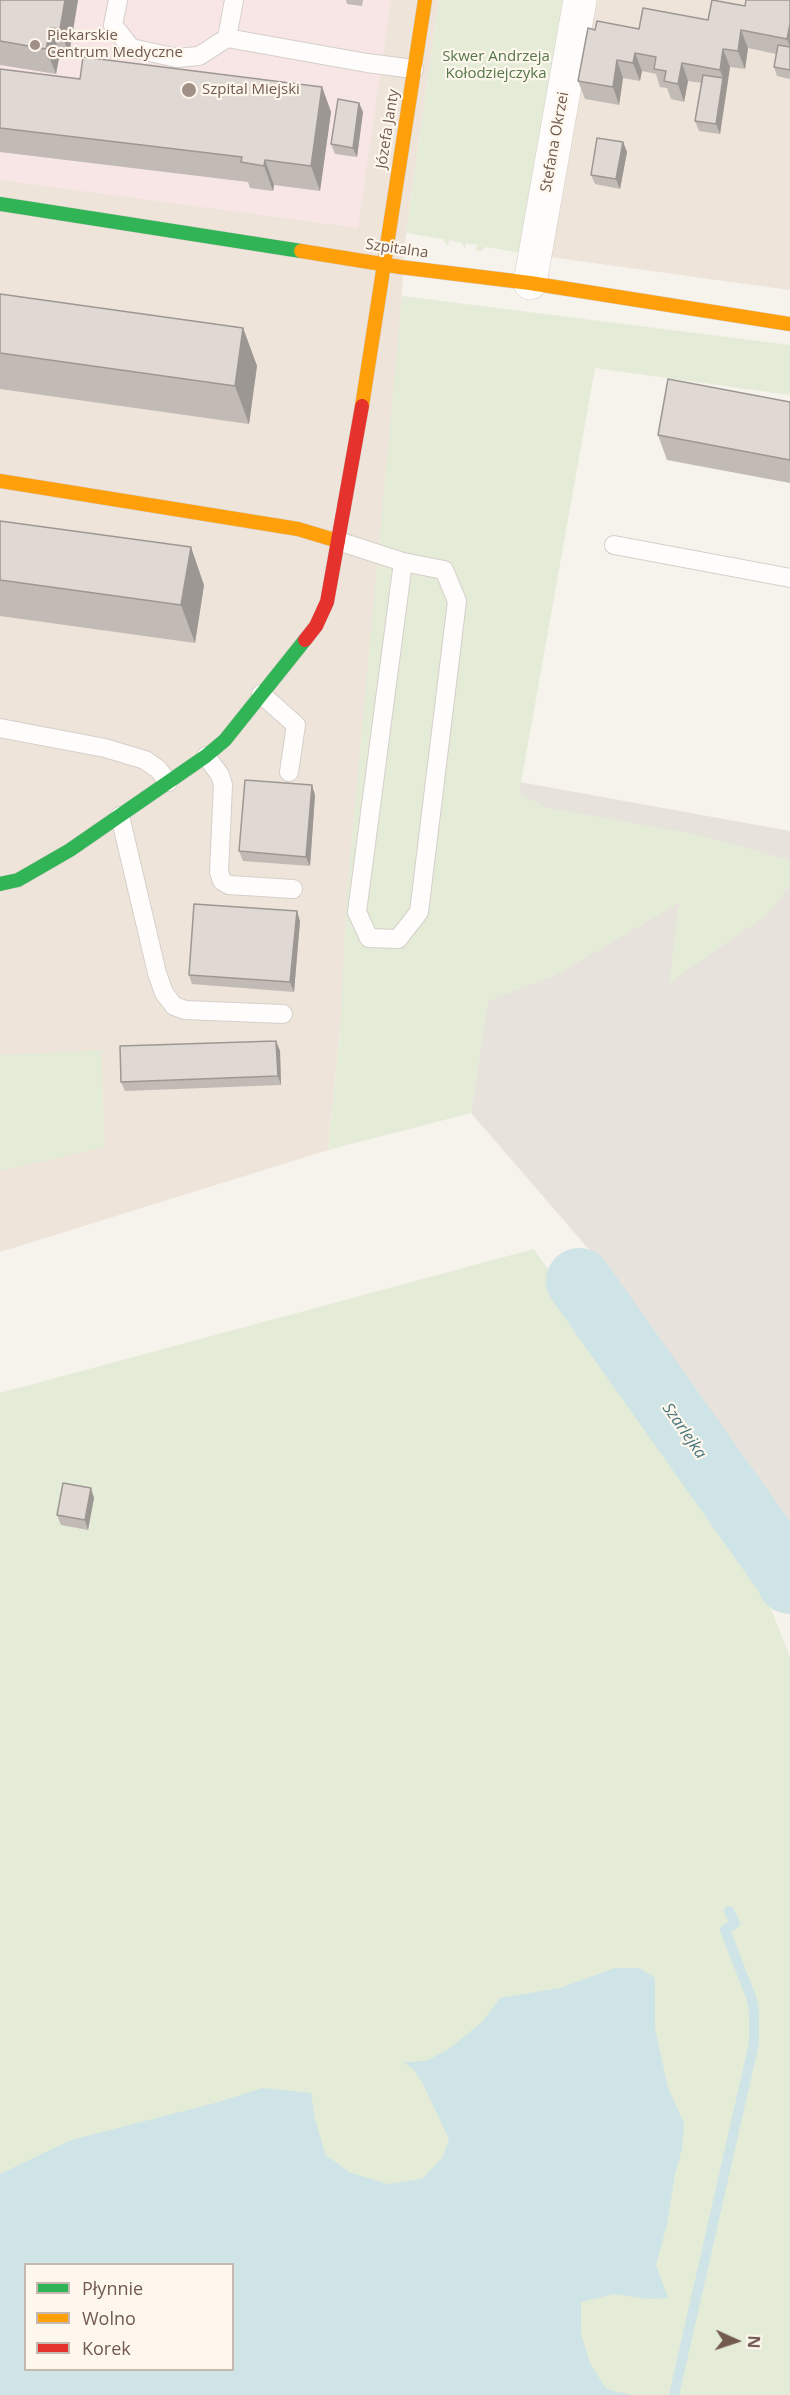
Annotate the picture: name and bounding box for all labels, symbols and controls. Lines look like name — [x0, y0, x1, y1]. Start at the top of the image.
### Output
place label: Piekarskie Centrum Medyczne — [47, 27, 183, 62]
marker: Piekarskie Centrum Medyczne — [28, 38, 42, 52]
park label: Skwer Andrzeja Kołodziejczyka — [442, 48, 550, 83]
marker: Szpital Miejski — [180, 81, 198, 99]
place label: Szpital Miejski — [202, 81, 300, 99]
street label: Józefa Janty — [373, 88, 403, 170]
street label: Stefana Okrzei — [537, 90, 573, 194]
street label: Szpitalna — [364, 236, 430, 262]
water label: Szarlejka — [658, 1400, 710, 1462]
legend — [24, 2263, 234, 2371]
text: Płynnie — [82, 2276, 143, 2300]
text: Wolno — [82, 2306, 136, 2330]
north arrow — [706, 2311, 766, 2371]
text: N — [743, 2335, 765, 2349]
text: Korek — [82, 2336, 131, 2360]

